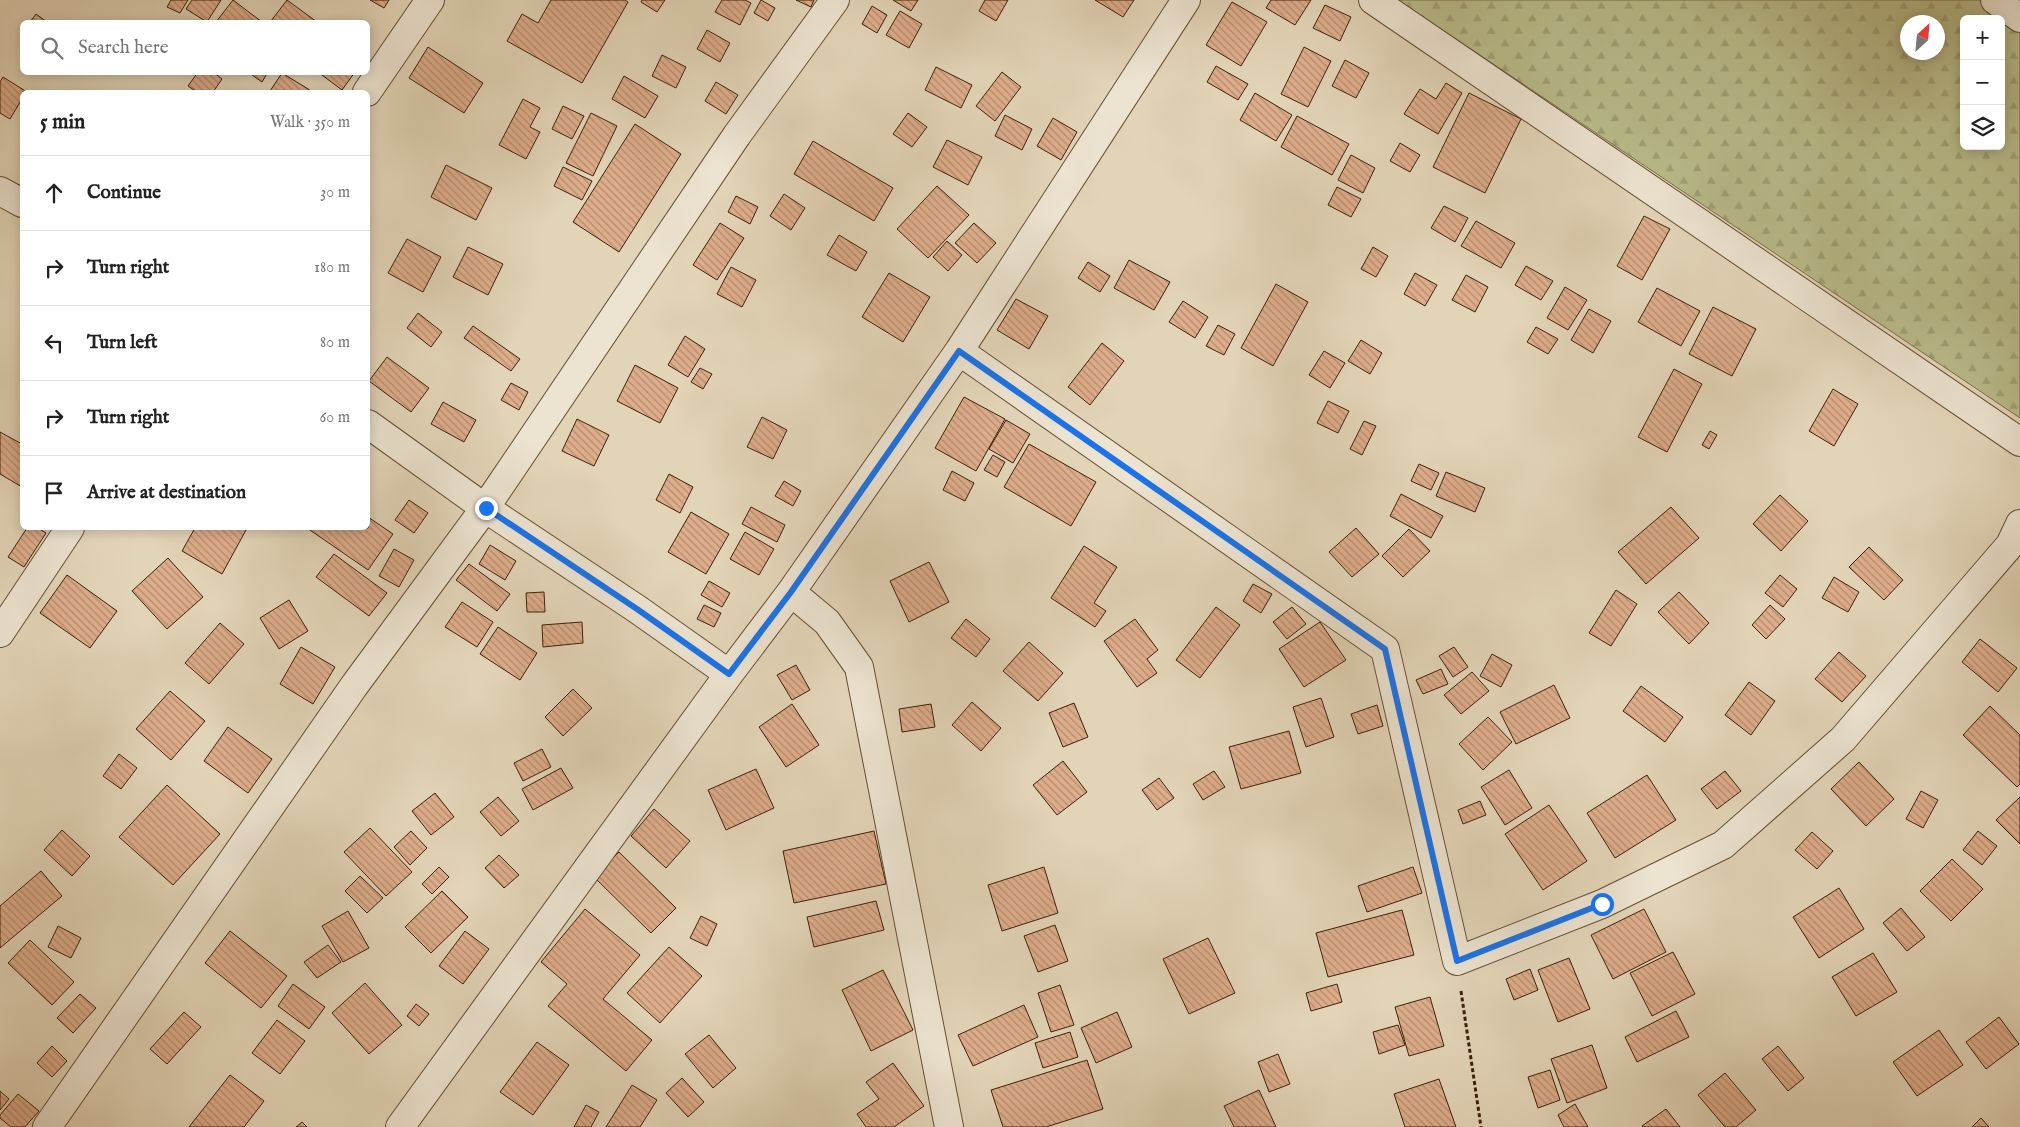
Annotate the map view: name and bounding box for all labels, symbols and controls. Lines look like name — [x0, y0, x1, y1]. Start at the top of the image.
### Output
north arrow — [1900, 15, 1945, 60]
map controls — [1960, 15, 2005, 150]
button: + — [1960, 15, 2005, 60]
search box — [20, 20, 370, 75]
icon: search — [38, 34, 66, 62]
text: Search here — [78, 36, 169, 60]
button: − — [1960, 60, 2005, 105]
button: layers — [1960, 105, 2005, 150]
text: 5 min — [40, 109, 85, 136]
text: Walk · 350 m — [270, 113, 350, 133]
icon: ahead — [40, 179, 68, 207]
text: Continue — [87, 181, 161, 205]
text: 30 m — [320, 183, 350, 203]
icon: right — [40, 254, 68, 282]
text: Turn right — [87, 256, 169, 280]
text: 180 m — [314, 258, 350, 278]
icon: left — [40, 329, 68, 357]
text: Turn left — [87, 331, 158, 355]
text: 80 m — [320, 333, 350, 353]
icon: right — [40, 404, 68, 432]
text: Turn right — [87, 406, 169, 430]
text: 60 m — [320, 408, 350, 428]
icon: arrive — [40, 479, 68, 507]
text: Arrive at destination — [87, 481, 246, 505]
route end — [475, 497, 498, 520]
route start — [1591, 893, 1614, 916]

